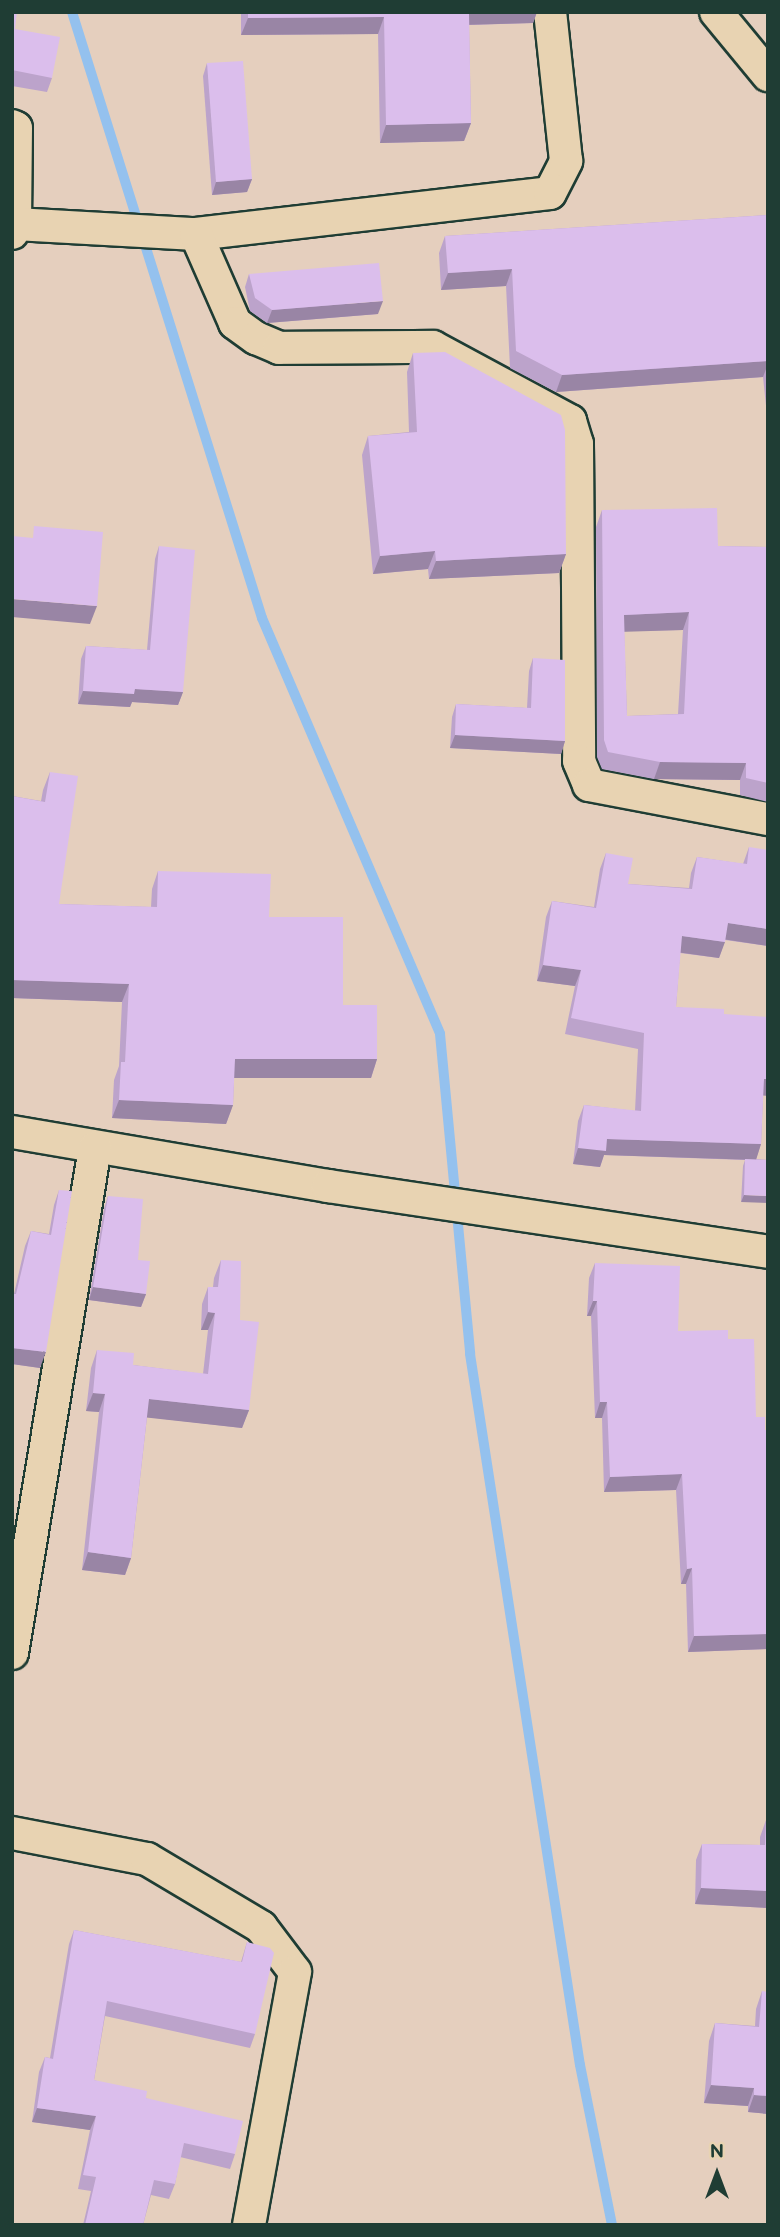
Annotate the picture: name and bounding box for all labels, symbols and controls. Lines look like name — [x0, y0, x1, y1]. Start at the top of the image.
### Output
north arrow — [682, 2139, 752, 2209]
text: N — [710, 2141, 724, 2164]

